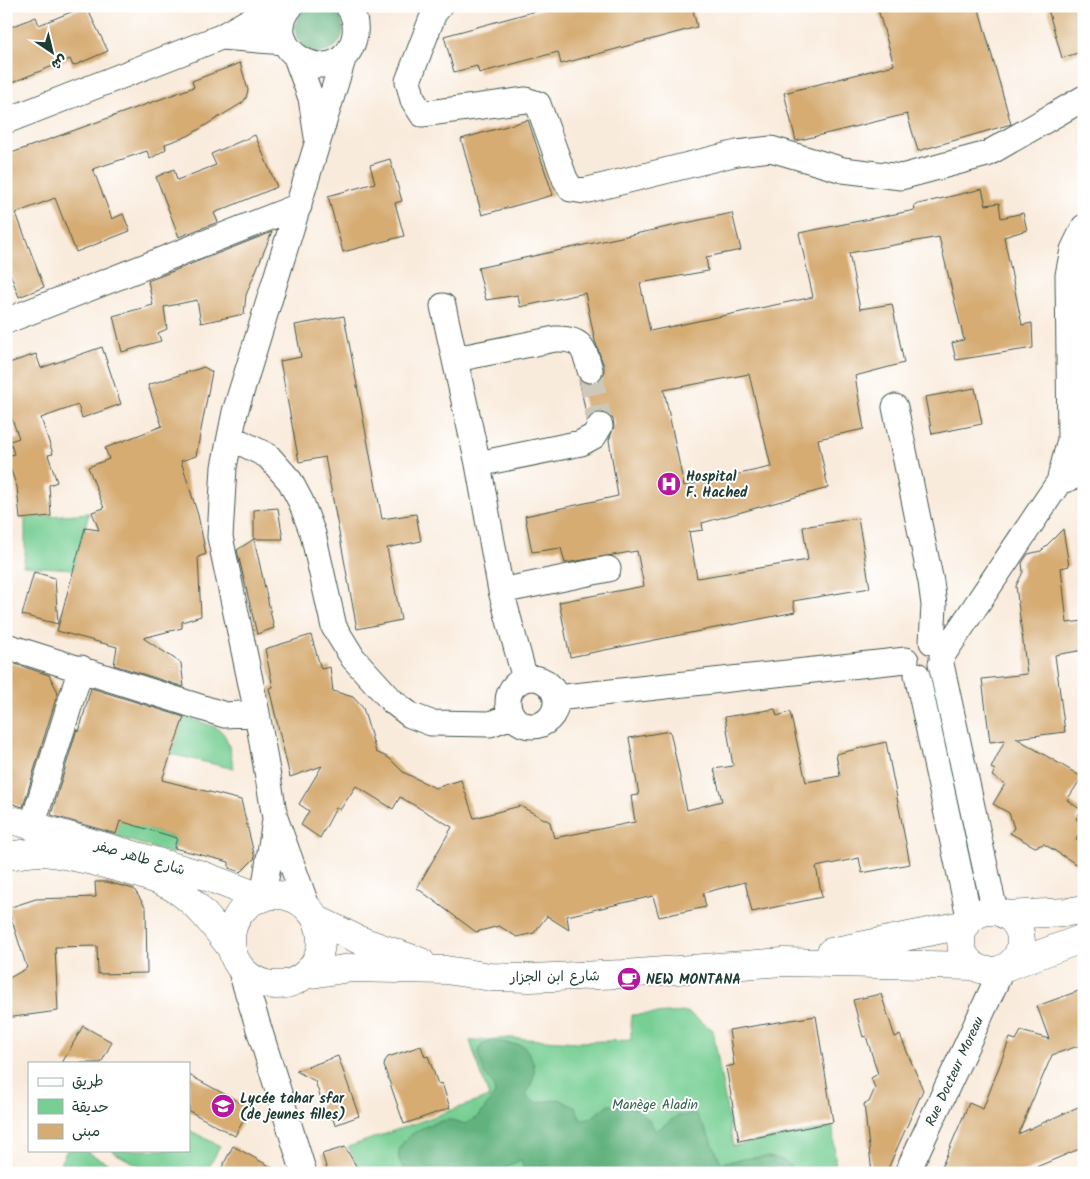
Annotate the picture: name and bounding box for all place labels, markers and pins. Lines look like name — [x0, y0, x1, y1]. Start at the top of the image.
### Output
place label: Hospital F. Hached — [686, 466, 748, 504]
hospital icon: Hospital F. Hached — [656, 471, 682, 497]
cafe icon: NEW MONTANA — [616, 966, 642, 992]
place label: NEW MONTANA — [646, 969, 741, 991]
place label: Lycée tahar sfar (de jeunes filles) — [240, 1088, 346, 1126]
school or university icon: Lycée tahar sfar (de jeunes filles) — [210, 1093, 236, 1119]

